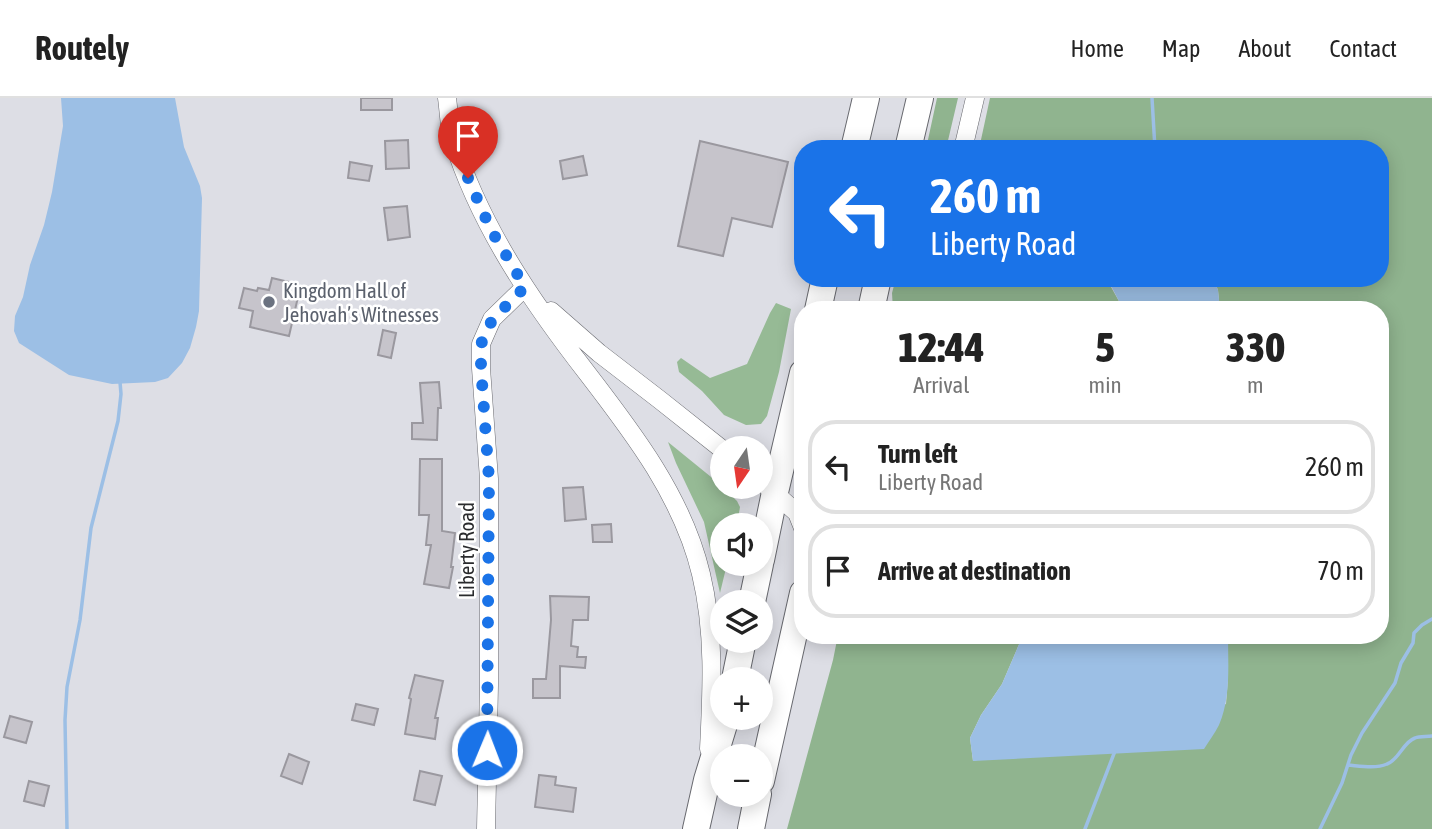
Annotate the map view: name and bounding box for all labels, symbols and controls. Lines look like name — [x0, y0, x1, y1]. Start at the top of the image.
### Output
text: Routely — [35, 29, 129, 67]
text: Home — [1070, 35, 1124, 62]
text: Map — [1162, 35, 1200, 62]
text: About — [1238, 35, 1291, 62]
text: Contact — [1329, 35, 1397, 62]
pin — [438, 106, 498, 178]
icon: arrive — [449, 117, 487, 155]
text: 260 m — [930, 167, 1041, 223]
icon: left — [815, 168, 906, 259]
text: Liberty Road — [930, 225, 1076, 262]
place label: Kingdom Hall of Jehovah’s Witnesses — [283, 278, 439, 326]
marker: Kingdom Hall of Jehovah’s Witnesses — [261, 294, 277, 310]
text: 12:44 — [898, 323, 985, 371]
text: 5 — [1095, 323, 1115, 371]
text: 330 — [1226, 323, 1285, 371]
text: Arrival — [913, 372, 969, 398]
text: min — [1089, 372, 1122, 398]
text: m — [1247, 372, 1264, 398]
north arrow — [710, 436, 774, 499]
map controls — [710, 436, 773, 807]
text: Turn left — [878, 439, 958, 469]
icon: left — [819, 448, 857, 486]
text: 260 m — [1305, 452, 1364, 482]
text: Liberty Road — [878, 469, 983, 495]
street label: Liberty Road — [454, 502, 478, 598]
button: sound — [710, 513, 773, 576]
icon: arrive — [819, 552, 857, 590]
text: Arrive at destination — [878, 556, 1071, 586]
text: 70 m — [1317, 556, 1364, 586]
button: layers — [710, 590, 773, 653]
button: + — [710, 667, 773, 730]
position arrow — [450, 713, 524, 787]
button: − — [710, 744, 773, 807]

